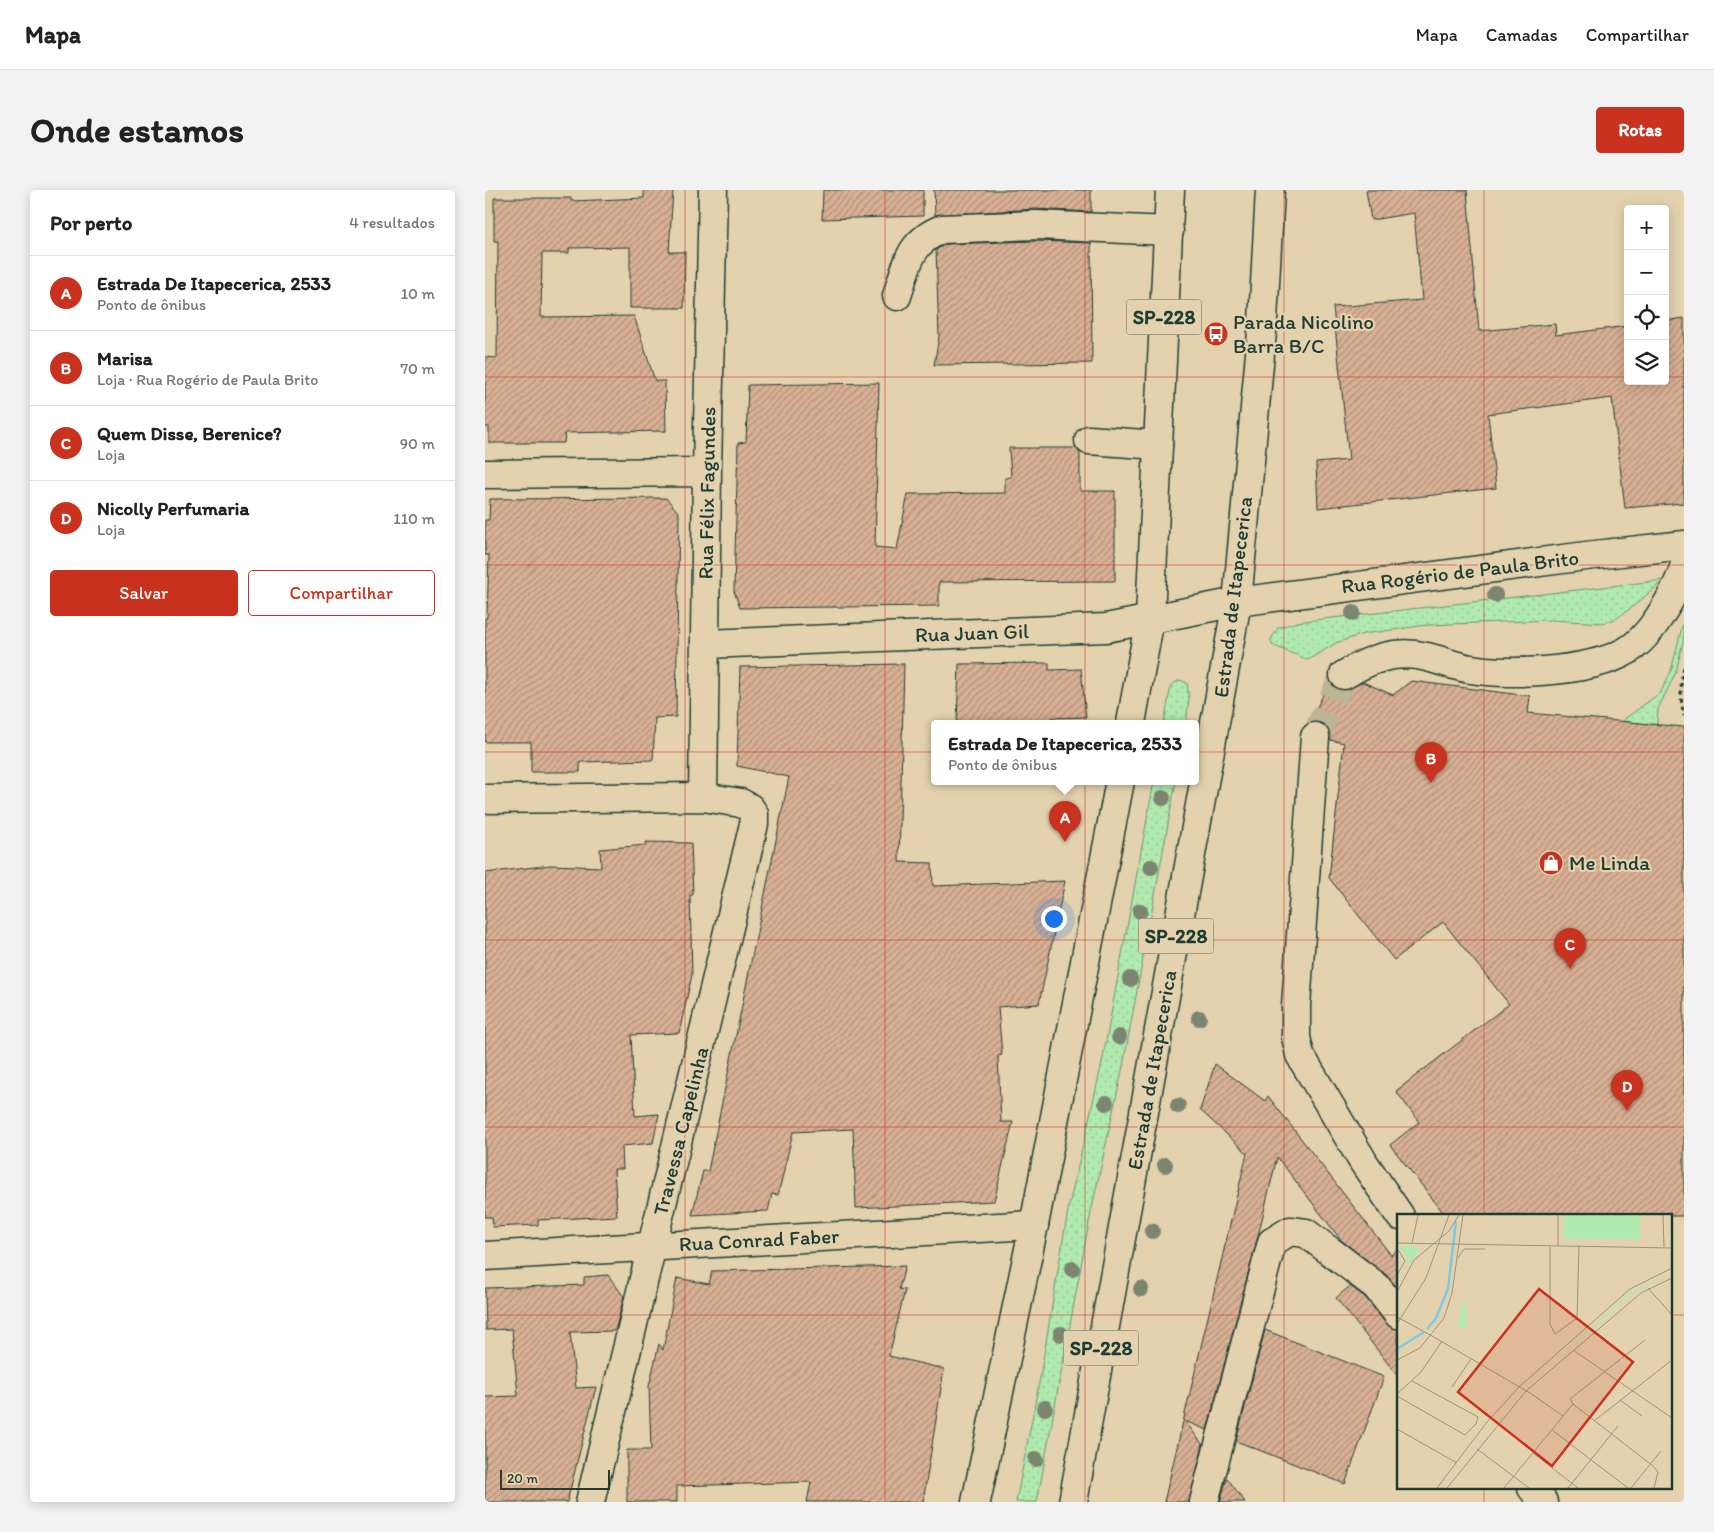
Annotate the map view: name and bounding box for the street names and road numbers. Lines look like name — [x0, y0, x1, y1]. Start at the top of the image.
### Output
road number: SP-228 — [1127, 300, 1201, 334]
street label: Rua Félix Fagundes — [692, 406, 721, 580]
street label: Estrada de Itapecerica — [1208, 495, 1257, 699]
street label: Rua Rogério de Paula Brito — [1340, 545, 1580, 598]
street label: Rua Juan Gil — [915, 618, 1029, 647]
road number: SP-228 — [1139, 918, 1213, 954]
street label: Estrada de Itapecerica — [1122, 968, 1181, 1172]
street label: Travessa Capelinha — [647, 1044, 714, 1218]
street label: Rua Conrad Faber — [678, 1223, 840, 1256]
road number: SP-228 — [1063, 1330, 1139, 1366]

